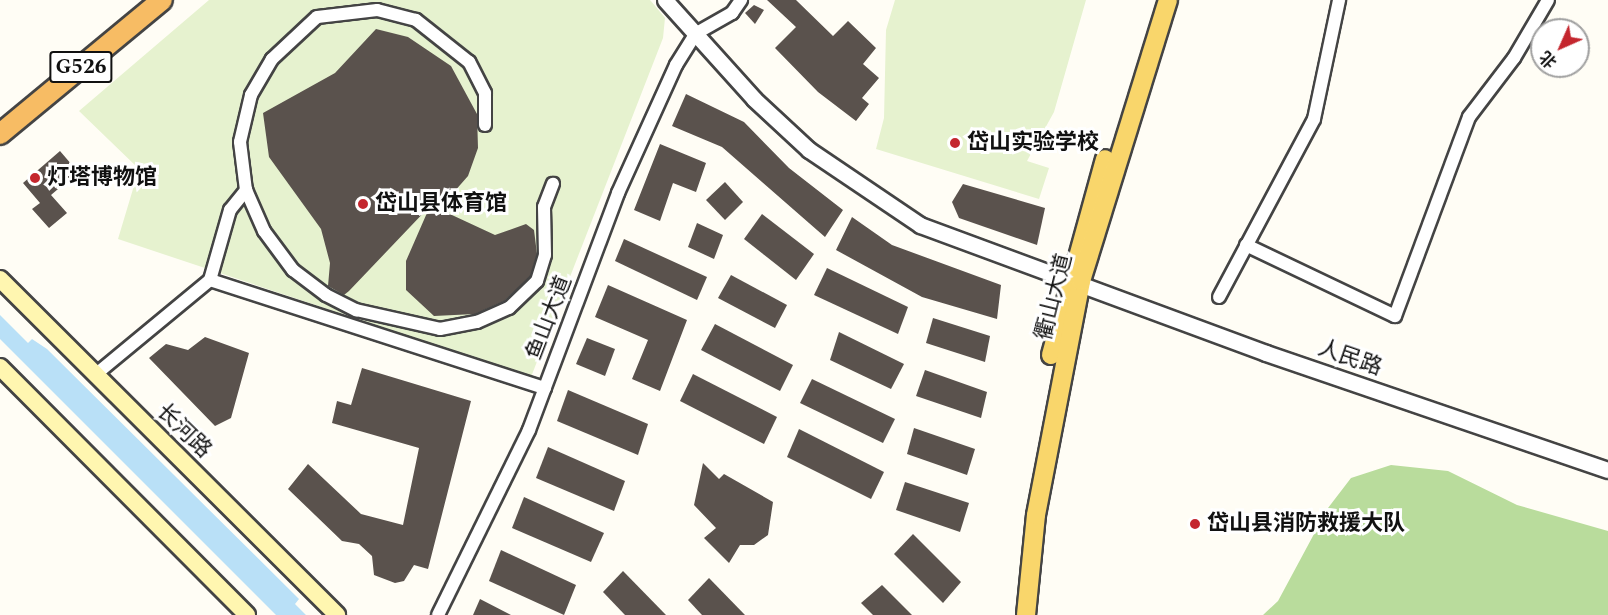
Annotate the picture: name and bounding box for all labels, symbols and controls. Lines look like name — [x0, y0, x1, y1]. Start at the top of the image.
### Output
north arrow — [1530, 18, 1590, 78]
text: 北 — [1535, 45, 1563, 73]
road number: G526 — [48, 49, 114, 85]
place label: 岱山实验学校 — [967, 130, 1099, 156]
marker: 岱山实验学校 — [948, 136, 962, 150]
place label: 灯塔博物馆 — [47, 165, 157, 191]
marker: 灯塔博物馆 — [28, 171, 42, 185]
place label: 岱山县体育馆 — [375, 191, 507, 217]
marker: 岱山县体育馆 — [356, 197, 370, 211]
street label: 衢山大道 — [1031, 251, 1077, 343]
street label: 鱼山大道 — [521, 272, 577, 364]
street label: 人民路 — [1315, 335, 1385, 381]
street label: 长河路 — [151, 399, 217, 463]
place label: 岱山县消防救援大队 — [1207, 511, 1405, 537]
marker: 岱山县消防救援大队 — [1188, 517, 1202, 531]

